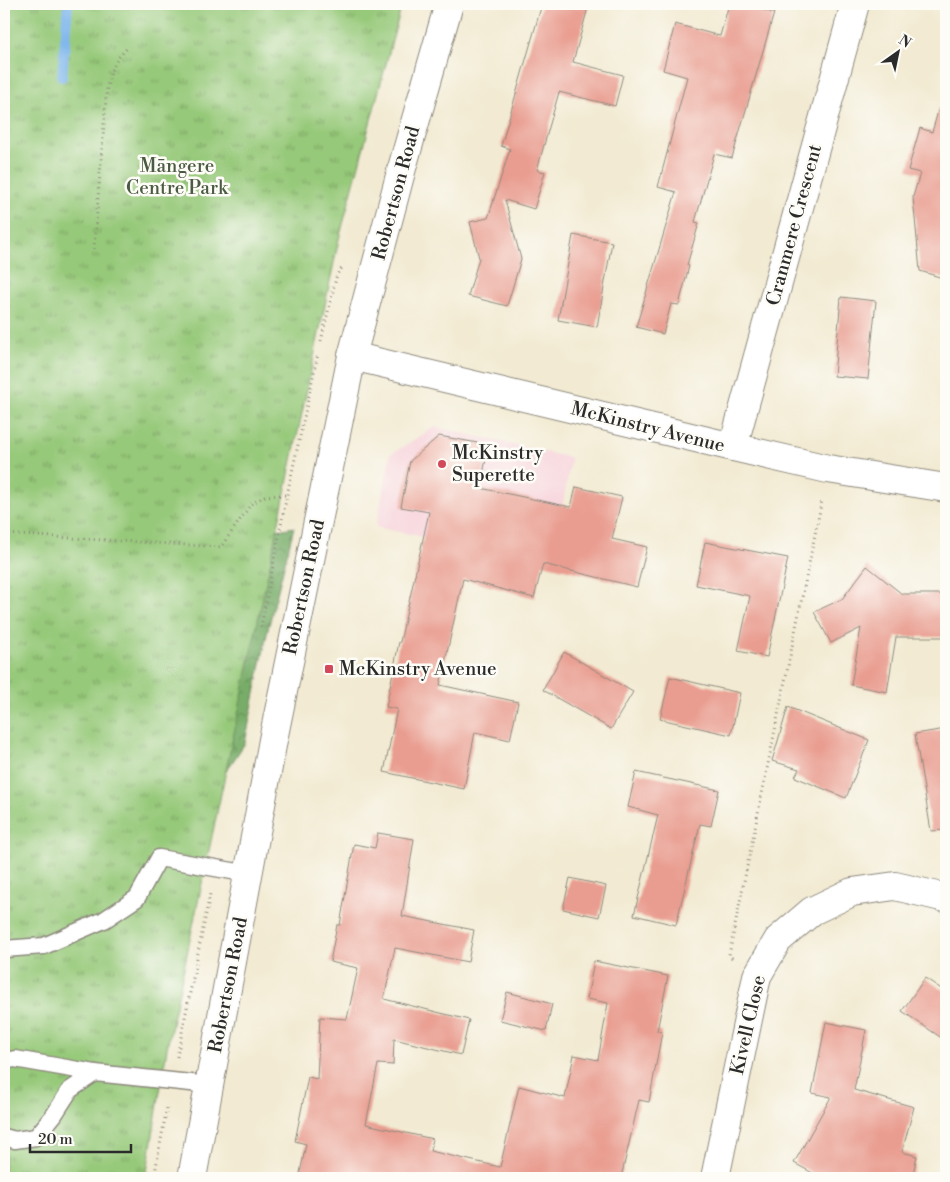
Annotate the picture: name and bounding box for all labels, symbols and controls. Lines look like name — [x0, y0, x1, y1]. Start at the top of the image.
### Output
north arrow — [872, 28, 922, 78]
text: N — [895, 31, 914, 53]
street label: Robertson Road — [367, 123, 425, 263]
street label: Cranmere Crescent — [761, 141, 827, 308]
park label: Māngere Centre Park — [126, 154, 229, 200]
street label: McKinstry Avenue — [569, 396, 727, 458]
place label: McKinstry Superette — [452, 441, 544, 487]
marker: McKinstry Superette — [436, 458, 448, 470]
street label: Robertson Road — [278, 517, 330, 657]
place label: McKinstry Avenue — [339, 657, 497, 681]
marker: McKinstry Avenue — [323, 663, 335, 675]
street label: Robertson Road — [203, 915, 253, 1055]
street label: Kivell Close — [725, 973, 771, 1077]
scale bar — [30, 1122, 131, 1154]
text: 20 m — [38, 1130, 73, 1149]

